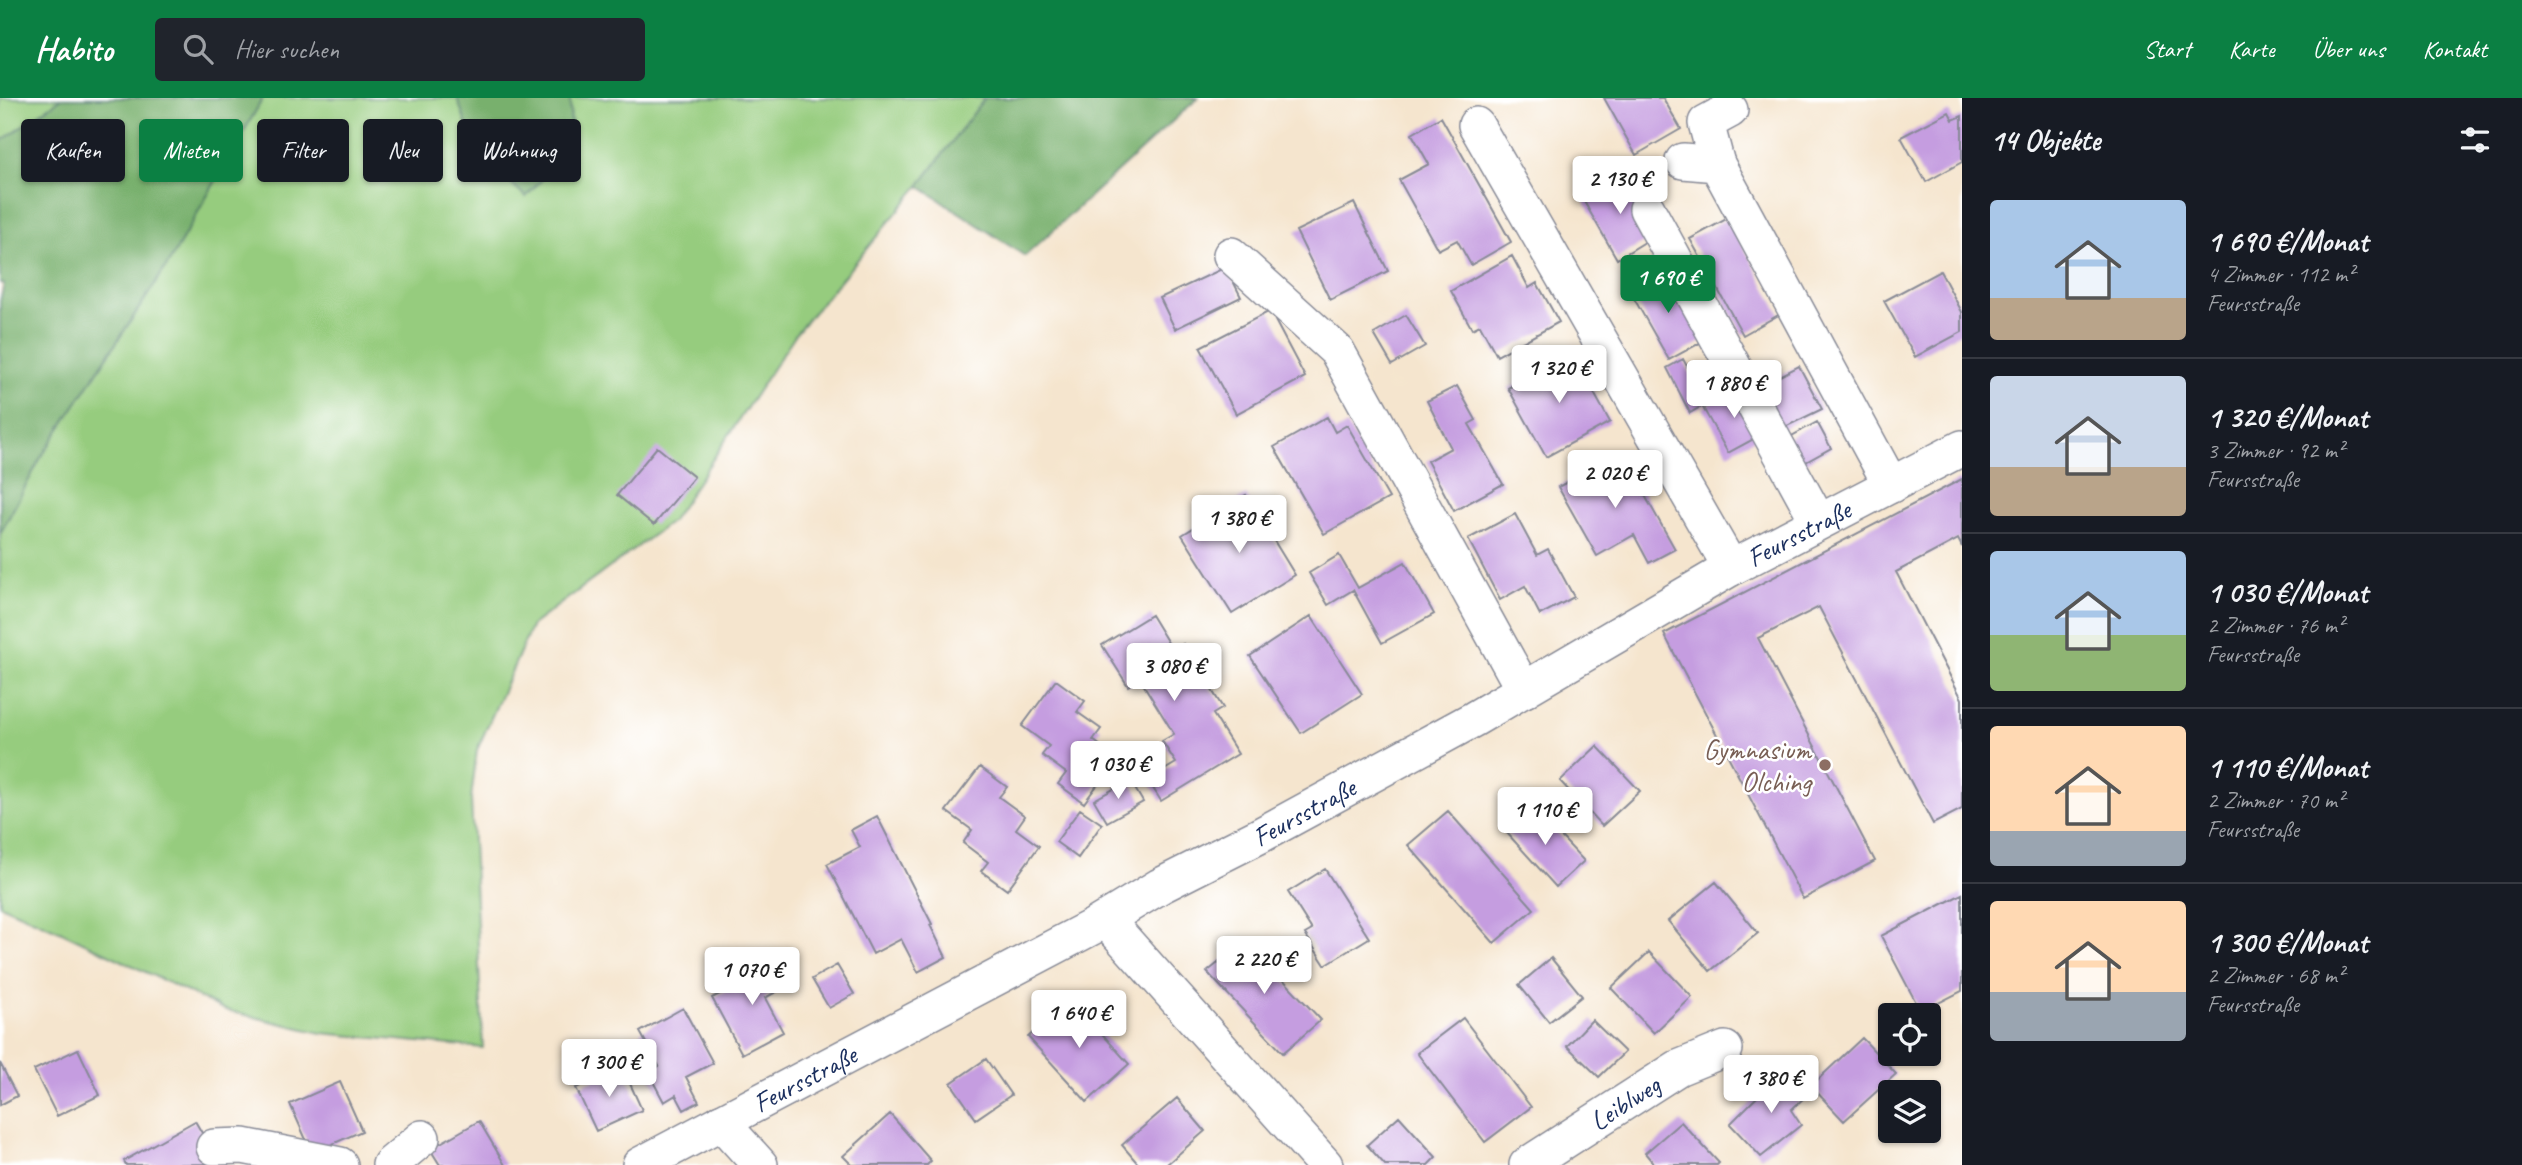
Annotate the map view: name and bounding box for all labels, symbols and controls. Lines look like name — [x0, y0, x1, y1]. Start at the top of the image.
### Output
search box — [155, 18, 645, 81]
text: Habito — [35, 28, 113, 70]
icon: search — [179, 30, 217, 68]
text: Hier suchen — [235, 33, 339, 66]
text: Start — [2144, 34, 2191, 64]
text: Karte — [2229, 34, 2275, 64]
text: Über uns — [2313, 34, 2385, 64]
text: Kontakt — [2423, 34, 2487, 64]
chip: Kaufen — [21, 119, 125, 182]
chip: Mieten — [139, 119, 243, 182]
chip: Filter — [257, 119, 349, 182]
chip: Neu — [363, 119, 443, 182]
chip: Wohnung — [457, 119, 581, 182]
text: 14 Objekte — [1990, 121, 2100, 159]
icon: filters — [2456, 121, 2494, 159]
pin: 2 130 € — [1555, 156, 1685, 216]
text: 2 130 € — [1589, 164, 1651, 193]
text: 1 690 €/Monat — [2207, 222, 2368, 260]
icon: home — [2046, 228, 2130, 312]
pin: 1 690 € — [1603, 256, 1733, 315]
text: 4 Zimmer · 112 m² — [2207, 260, 2354, 289]
text: 1 690 € — [1636, 263, 1700, 292]
text: Feursstraße — [2207, 289, 2299, 318]
pin: 1 320 € — [1494, 345, 1624, 405]
text: 1 320 € — [1528, 353, 1590, 382]
pin: 1 880 € — [1669, 360, 1799, 420]
text: 1 880 € — [1703, 368, 1765, 397]
text: 1 320 €/Monat — [2207, 398, 2368, 436]
icon: home — [2046, 404, 2130, 488]
text: 3 Zimmer · 92 m² — [2207, 436, 2344, 465]
pin: 2 020 € — [1550, 450, 1680, 510]
text: 2 020 € — [1584, 458, 1646, 487]
text: Feursstraße — [2207, 465, 2299, 494]
street label: Feursstraße — [1741, 491, 1858, 574]
pin: 1 380 € — [1174, 496, 1304, 555]
text: 1 380 € — [1208, 503, 1270, 532]
text: 1 030 €/Monat — [2207, 573, 2368, 611]
icon: home — [2046, 579, 2130, 663]
text: 2 Zimmer · 76 m² — [2207, 611, 2344, 640]
text: Feursstraße — [2207, 640, 2299, 669]
pin: 3 080 € — [1109, 644, 1239, 703]
text: 3 080 € — [1143, 651, 1205, 680]
place label: Gymnasium Olching — [1704, 732, 1813, 799]
pin: 1 030 € — [1053, 742, 1183, 801]
text: 1 110 €/Monat — [2207, 748, 2368, 786]
text: 1 030 € — [1087, 749, 1149, 778]
icon: home — [2046, 754, 2130, 838]
marker: Gymnasium Olching — [1817, 757, 1833, 773]
street label: Feursstraße — [1246, 769, 1363, 854]
text: 2 Zimmer · 70 m² — [2207, 786, 2344, 815]
pin: 1 110 € — [1480, 788, 1610, 847]
text: 1 110 € — [1514, 795, 1576, 824]
text: Feursstraße — [2207, 815, 2299, 844]
text: 1 300 €/Monat — [2207, 923, 2368, 961]
icon: home — [2046, 929, 2130, 1013]
pin: 2 220 € — [1199, 936, 1329, 996]
text: 2 220 € — [1233, 944, 1295, 973]
pin: 1 070 € — [687, 948, 817, 1007]
text: 1 070 € — [721, 955, 783, 984]
text: 2 Zimmer · 68 m² — [2207, 961, 2344, 990]
pin: 1 640 € — [1014, 990, 1144, 1050]
text: Feursstraße — [2207, 990, 2299, 1019]
text: 1 640 € — [1047, 998, 1111, 1027]
map controls — [1878, 1003, 1941, 1143]
button: locate — [1878, 1003, 1941, 1066]
street label: Feursstraße — [747, 1036, 864, 1120]
pin: 1 300 € — [544, 1040, 674, 1099]
text: 1 300 € — [578, 1047, 640, 1076]
pin: 1 380 € — [1706, 1056, 1836, 1115]
text: 1 380 € — [1740, 1063, 1802, 1092]
street label: Leiblweg — [1583, 1066, 1667, 1138]
button: layers — [1878, 1080, 1941, 1143]

